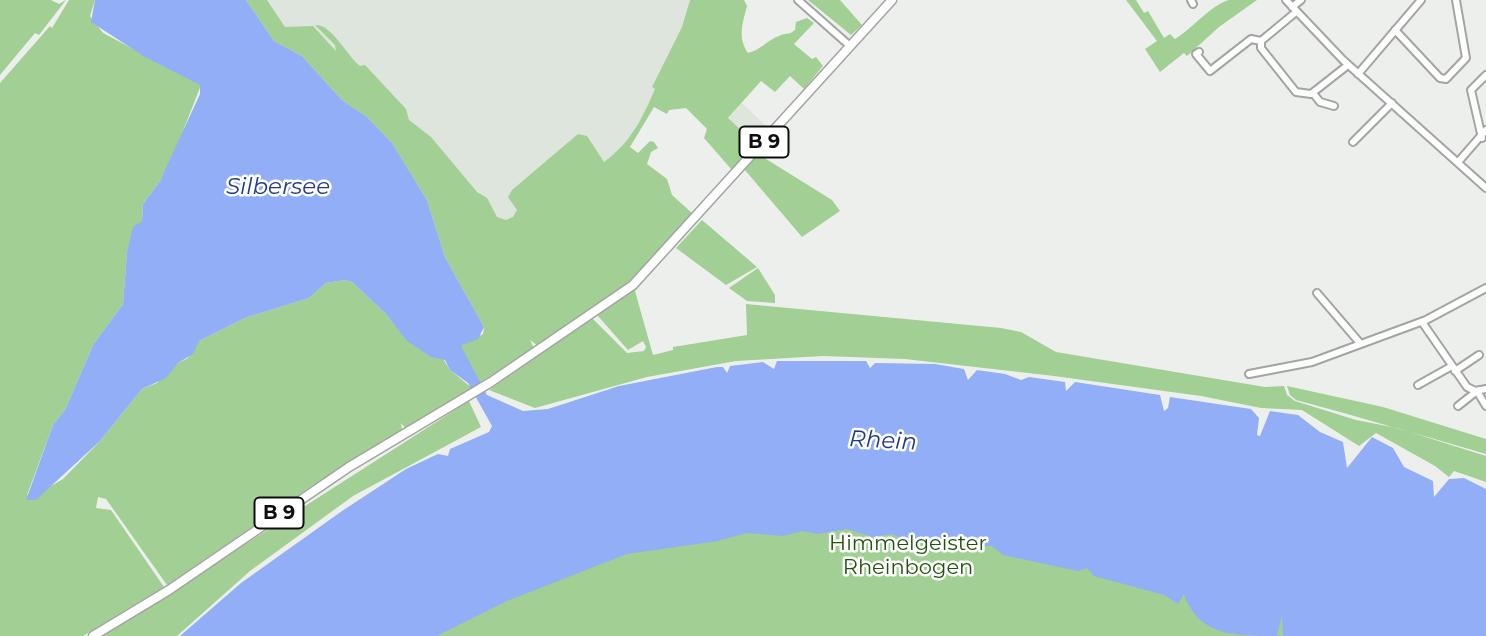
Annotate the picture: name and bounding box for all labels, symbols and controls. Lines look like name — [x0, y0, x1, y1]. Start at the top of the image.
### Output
road number: B 9 — [740, 126, 788, 158]
water label: Silbersee — [226, 173, 330, 201]
water label: Rhein — [848, 425, 918, 457]
road number: B 9 — [254, 498, 304, 528]
park label: Himmelgeister Rheinbogen — [829, 531, 987, 581]

